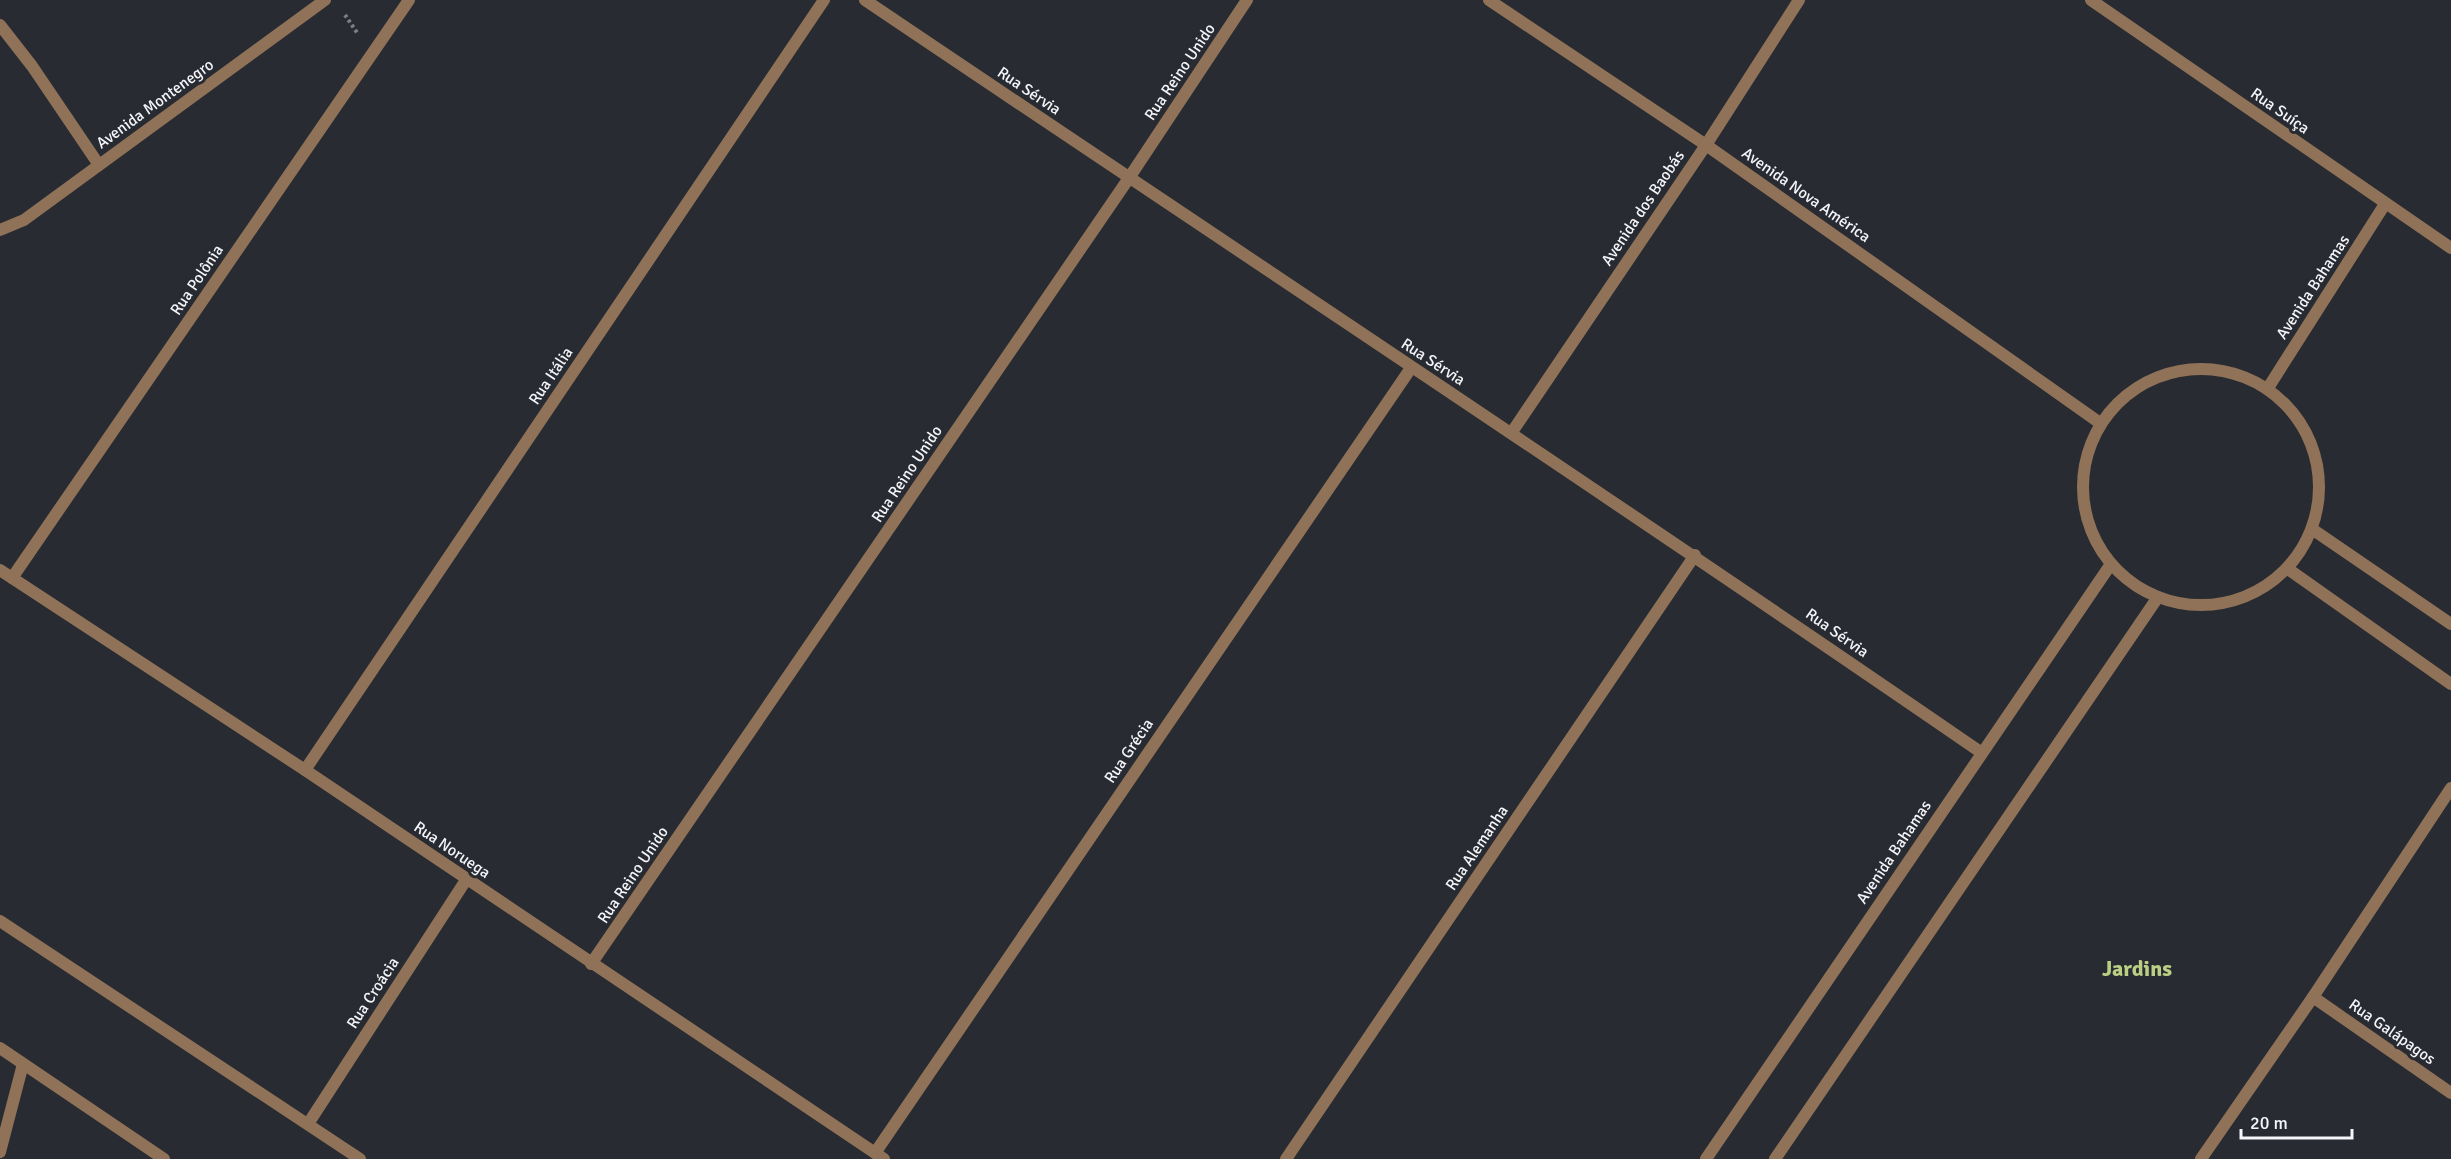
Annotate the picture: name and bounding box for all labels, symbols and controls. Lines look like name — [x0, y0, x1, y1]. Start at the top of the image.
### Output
street label: Rua Reino Unido — [1140, 20, 1220, 124]
street label: Avenida Montenegro — [92, 55, 218, 153]
street label: Rua Sérvia — [993, 62, 1065, 120]
street label: Rua Suíça — [2247, 84, 2313, 138]
street label: Avenida Nova América — [1738, 143, 1874, 247]
street label: Avenida dos Baobás — [1597, 147, 1689, 269]
street label: Avenida Bahamas — [2272, 231, 2354, 343]
street label: Rua Polônia — [166, 241, 228, 319]
street label: Rua Sérvia — [1397, 334, 1469, 390]
street label: Rua Itália — [525, 343, 577, 409]
street label: Rua Reino Unido — [867, 422, 947, 526]
street label: Rua Sérvia — [1802, 604, 1872, 662]
street label: Rua Grécia — [1100, 715, 1158, 787]
street label: Avenida Bahamas — [1852, 797, 1936, 907]
street label: Rua Alemanha — [1441, 802, 1513, 894]
street label: Rua Noruega — [410, 817, 494, 883]
street label: Rua Reino Unido — [593, 823, 673, 927]
street label: Rua Croácia — [342, 953, 404, 1033]
district label: Jardins — [2102, 955, 2172, 982]
street label: Rua Galápagos — [2345, 995, 2439, 1069]
scale bar — [2241, 1102, 2352, 1140]
text: 20 m — [2250, 1112, 2288, 1134]

